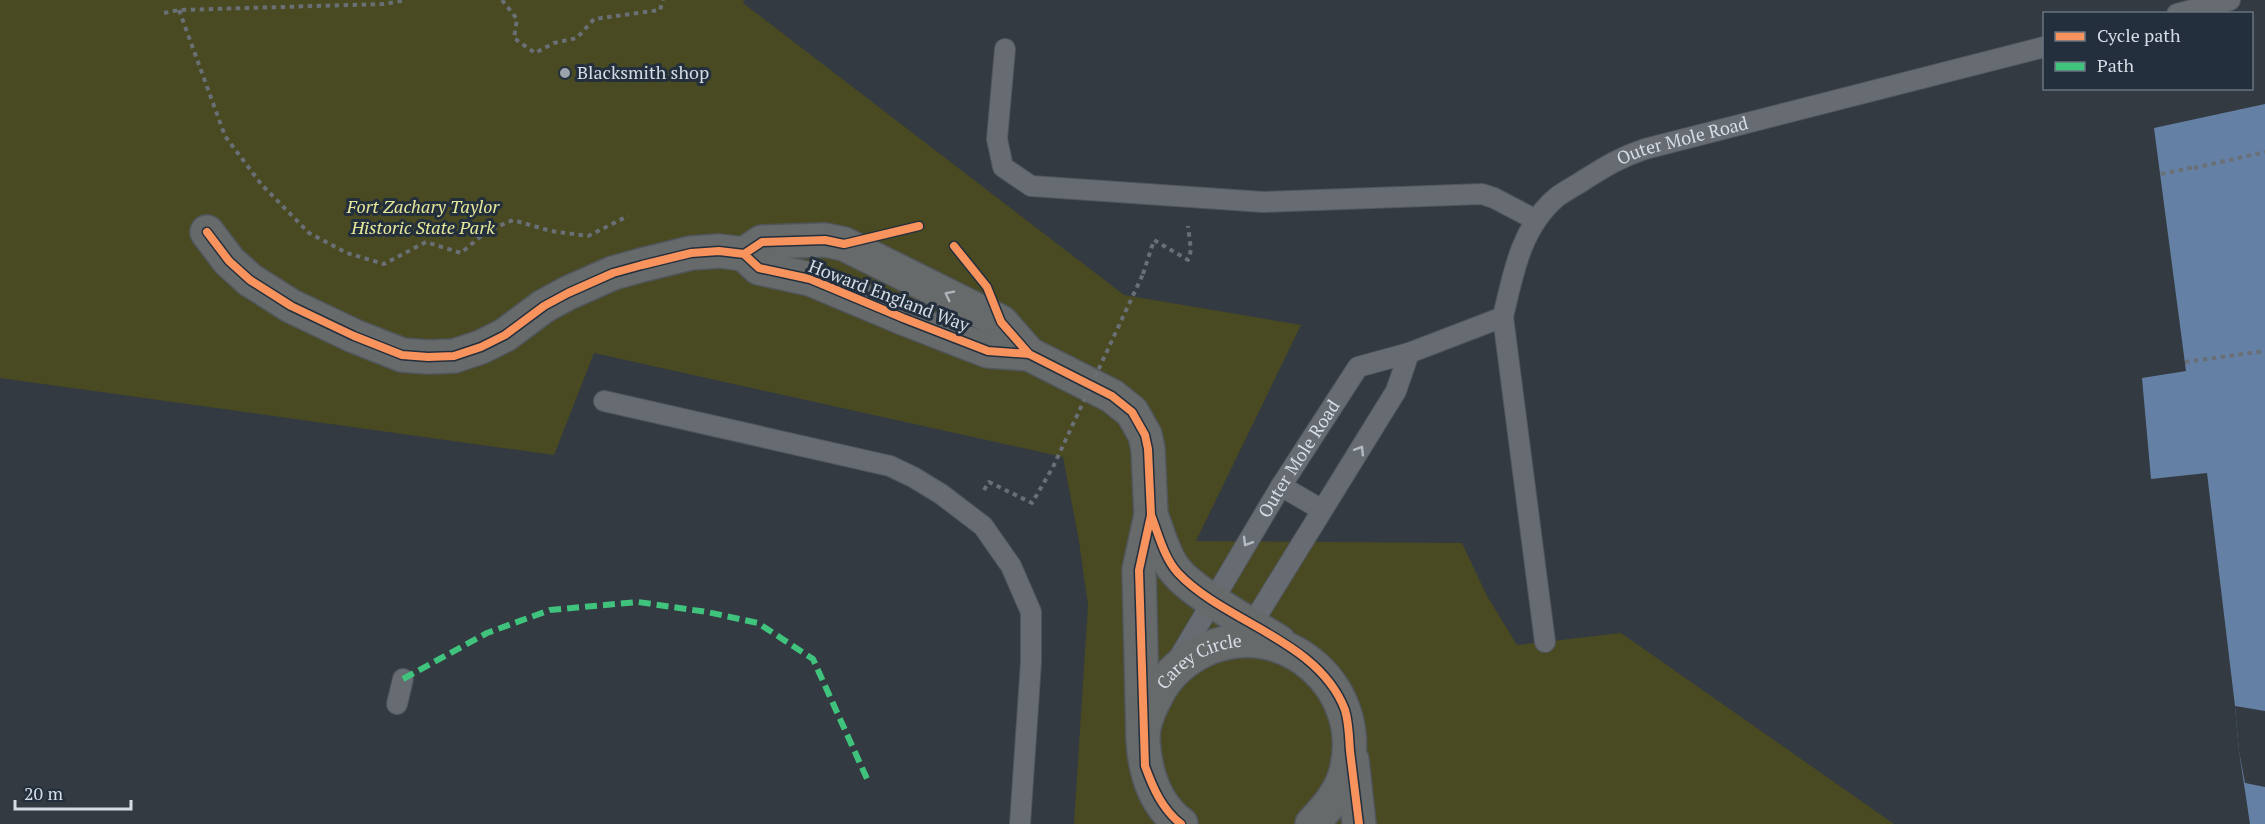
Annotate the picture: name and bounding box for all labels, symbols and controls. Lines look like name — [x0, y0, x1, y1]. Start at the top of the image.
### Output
legend — [2043, 12, 2253, 90]
text: Cycle path — [2097, 23, 2181, 47]
text: Path — [2097, 53, 2134, 77]
place label: Blacksmith shop — [577, 60, 709, 84]
marker: Blacksmith shop — [558, 66, 572, 80]
street label: Outer Mole Road — [1612, 110, 1751, 170]
park label: Fort Zachary Taylor Historic State Park — [346, 194, 500, 239]
street label: Howard England Way — [806, 253, 974, 337]
one-way arrow — [945, 291, 956, 302]
street label: Outer Mole Road — [1252, 395, 1345, 522]
one-way arrow — [1352, 446, 1364, 456]
one-way arrow — [1243, 536, 1255, 546]
street label: Carey Circle — [1150, 628, 1243, 694]
scale bar — [15, 773, 130, 811]
text: 20 m — [24, 781, 64, 805]

